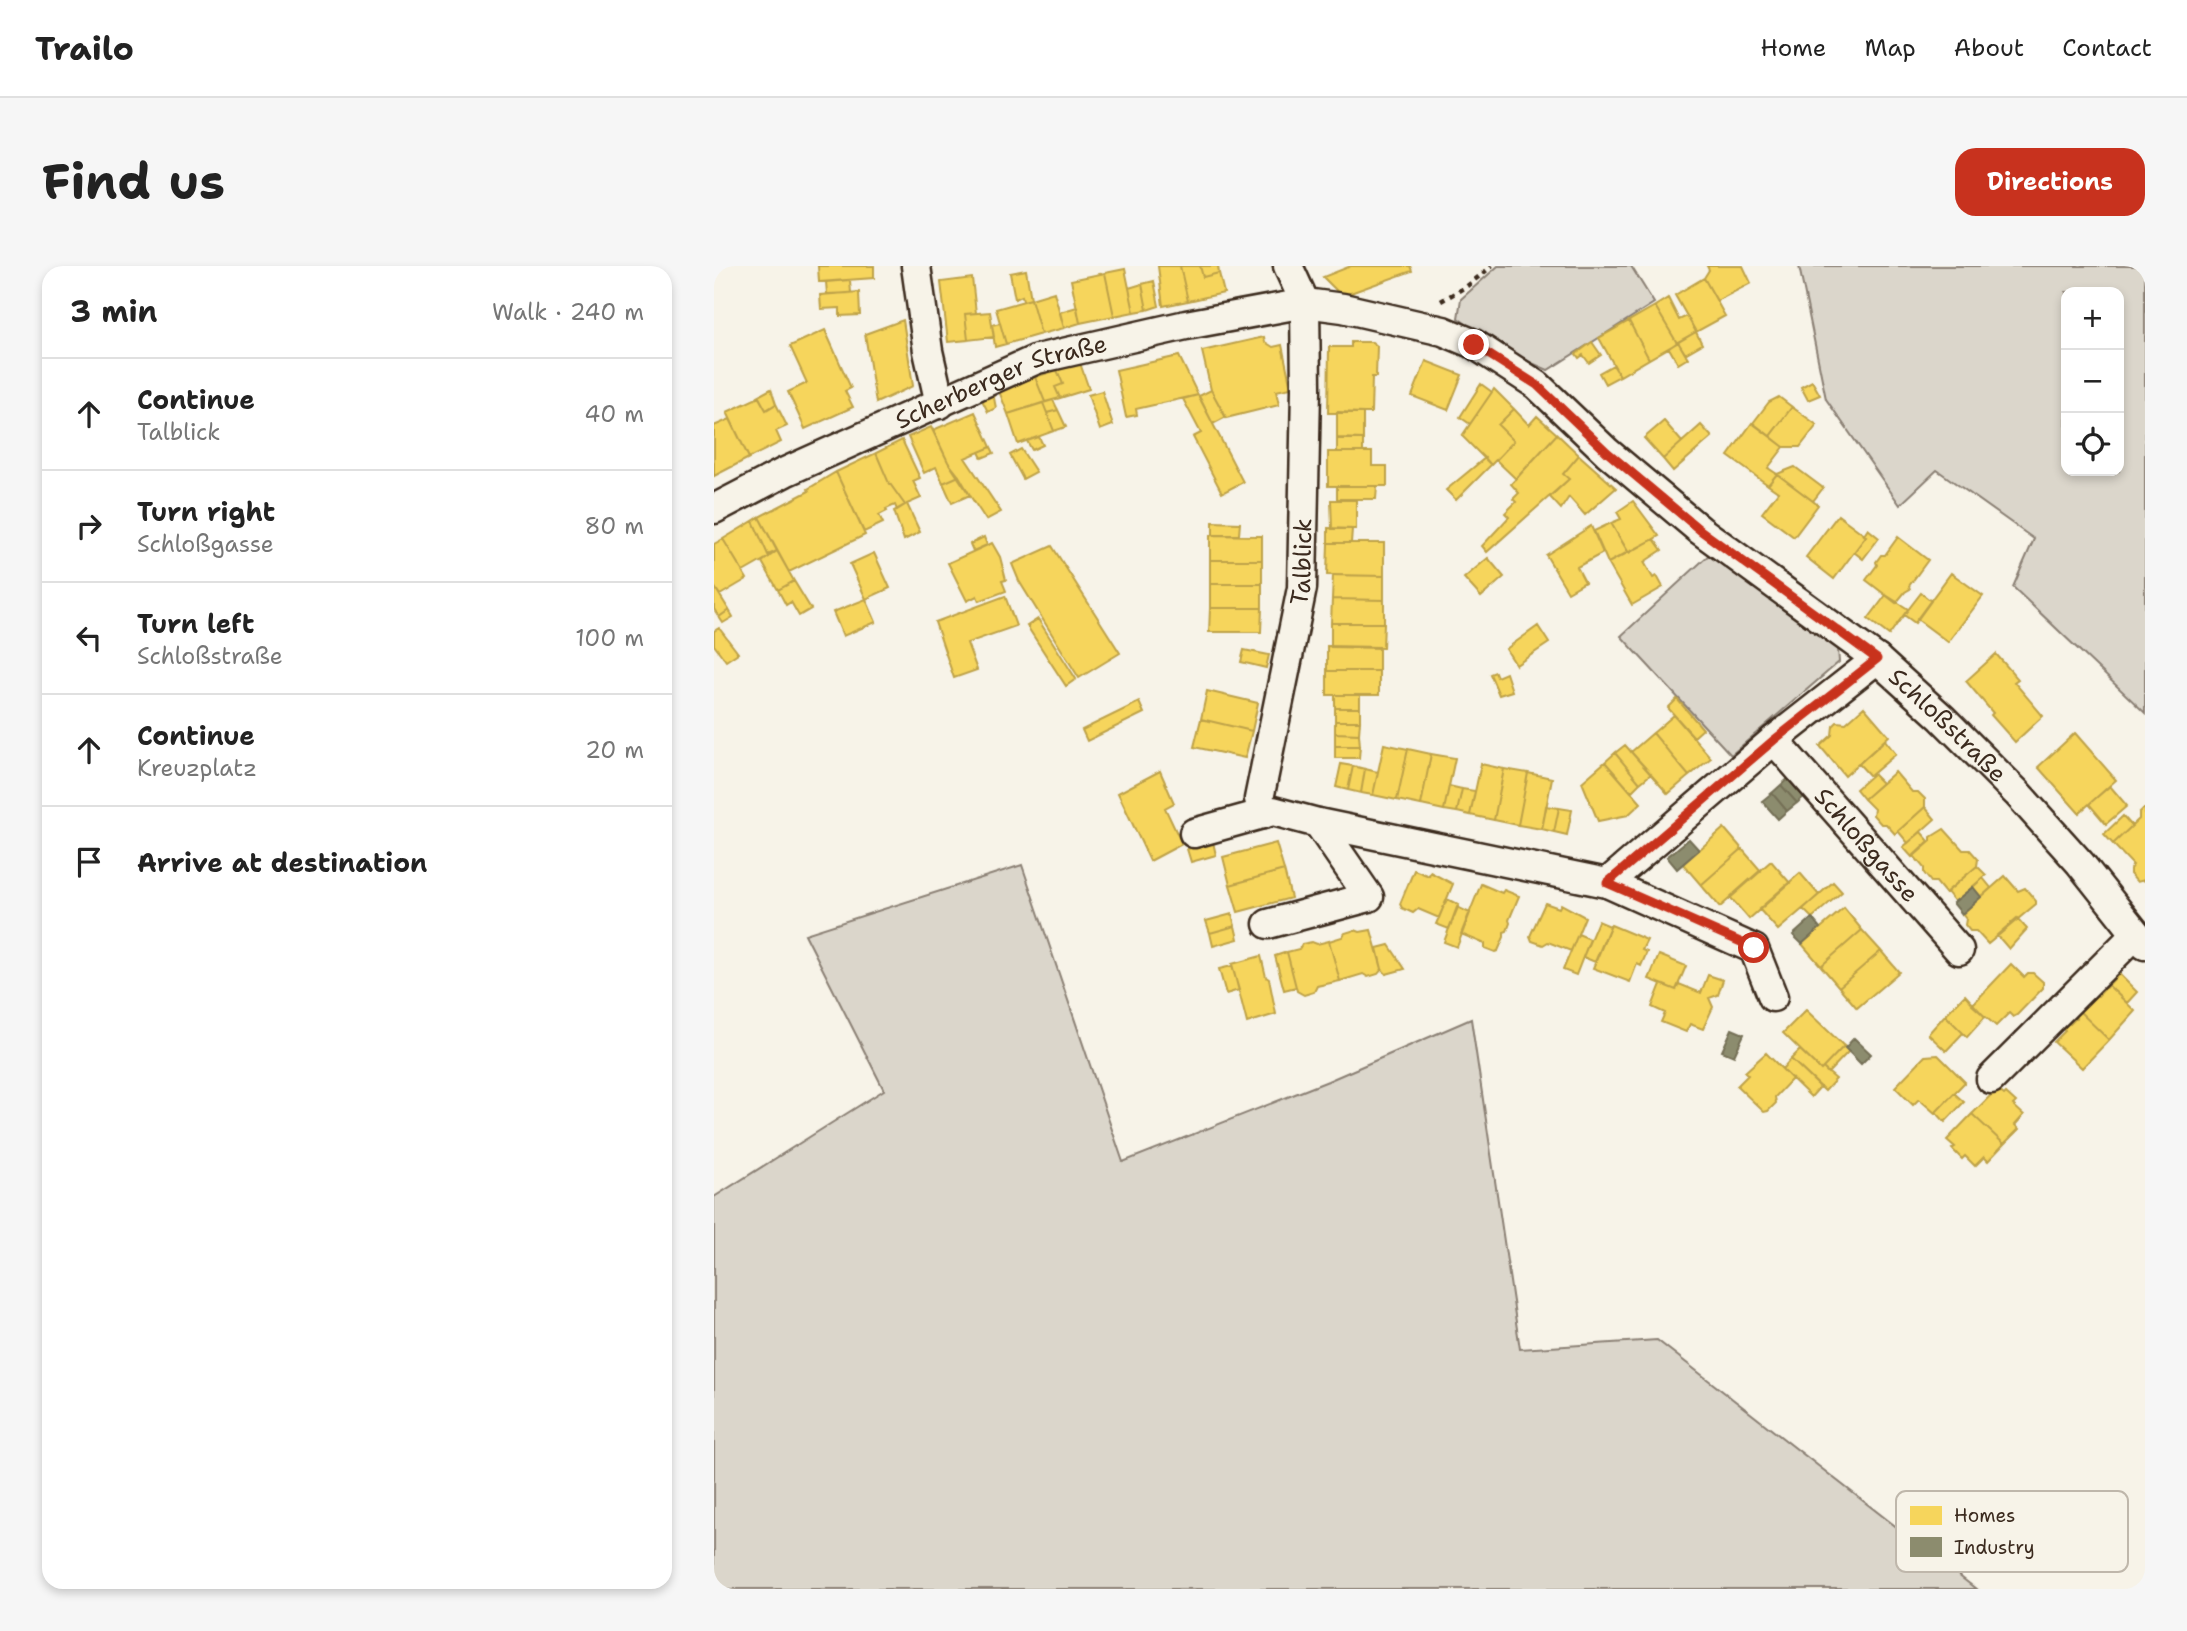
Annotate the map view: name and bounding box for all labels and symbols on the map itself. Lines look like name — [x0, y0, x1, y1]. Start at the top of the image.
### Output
street label: Scherberger Straße — [890, 328, 1110, 437]
route end — [1458, 329, 1489, 360]
street label: Talblick — [1283, 518, 1319, 608]
street label: Schloßstraße — [1882, 661, 2014, 790]
street label: Schloßgasse — [1807, 781, 1926, 909]
route start — [1738, 932, 1769, 963]
legend — [1896, 1491, 2128, 1572]
text: Homes — [1954, 1503, 2015, 1528]
text: Industry — [1954, 1535, 2035, 1560]

